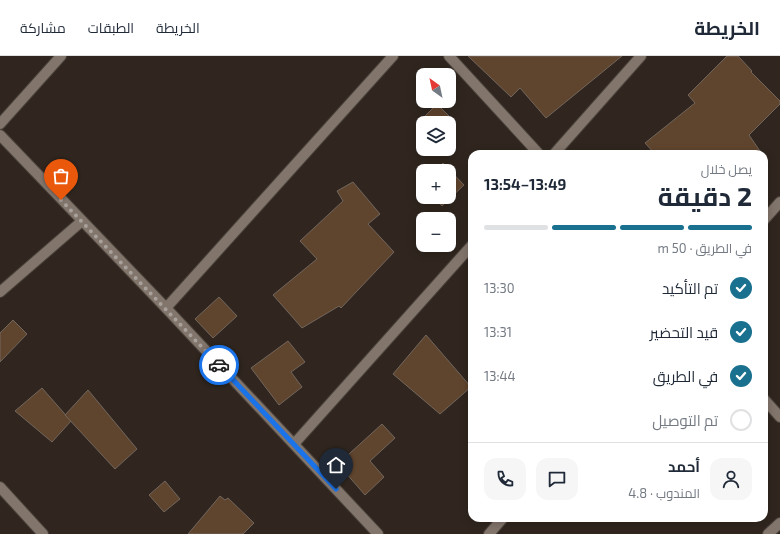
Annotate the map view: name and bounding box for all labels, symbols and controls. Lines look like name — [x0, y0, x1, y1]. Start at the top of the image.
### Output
text: الخريطة — [694, 16, 760, 39]
text: مشاركة — [20, 19, 66, 36]
text: الطبقات — [88, 19, 134, 36]
text: الخريطة — [156, 19, 200, 36]
north arrow — [416, 68, 456, 108]
map controls — [416, 68, 456, 252]
button: layers — [416, 116, 456, 156]
pin — [44, 159, 78, 200]
text: يصل خلال — [701, 161, 752, 177]
button: + — [416, 164, 456, 204]
icon: bag — [50, 165, 72, 187]
text: 13:49–13:54 — [484, 175, 566, 193]
text: 2 دقيقة — [658, 180, 752, 211]
button: − — [416, 212, 456, 252]
text: في الطريق · 50 m — [657, 240, 752, 256]
icon: check — [730, 277, 752, 299]
text: تم التأكيد — [662, 279, 718, 297]
text: 13:30 — [484, 280, 515, 296]
icon: check — [730, 321, 752, 343]
text: قيد التحضير — [650, 323, 718, 341]
text: 13:31 — [484, 324, 512, 340]
courier — [199, 345, 239, 385]
icon: car — [208, 354, 230, 376]
icon: check — [730, 365, 752, 387]
text: في الطريق — [653, 367, 718, 385]
text: 13:44 — [484, 368, 515, 384]
text: تم التوصيل — [652, 411, 718, 429]
pin — [319, 448, 353, 489]
icon: home — [325, 454, 347, 476]
text: أحمد — [668, 457, 700, 475]
button: phone — [484, 458, 526, 500]
button: chat — [536, 458, 578, 500]
button: person — [710, 458, 752, 500]
text: المندوب · 4.8 — [628, 485, 700, 501]

